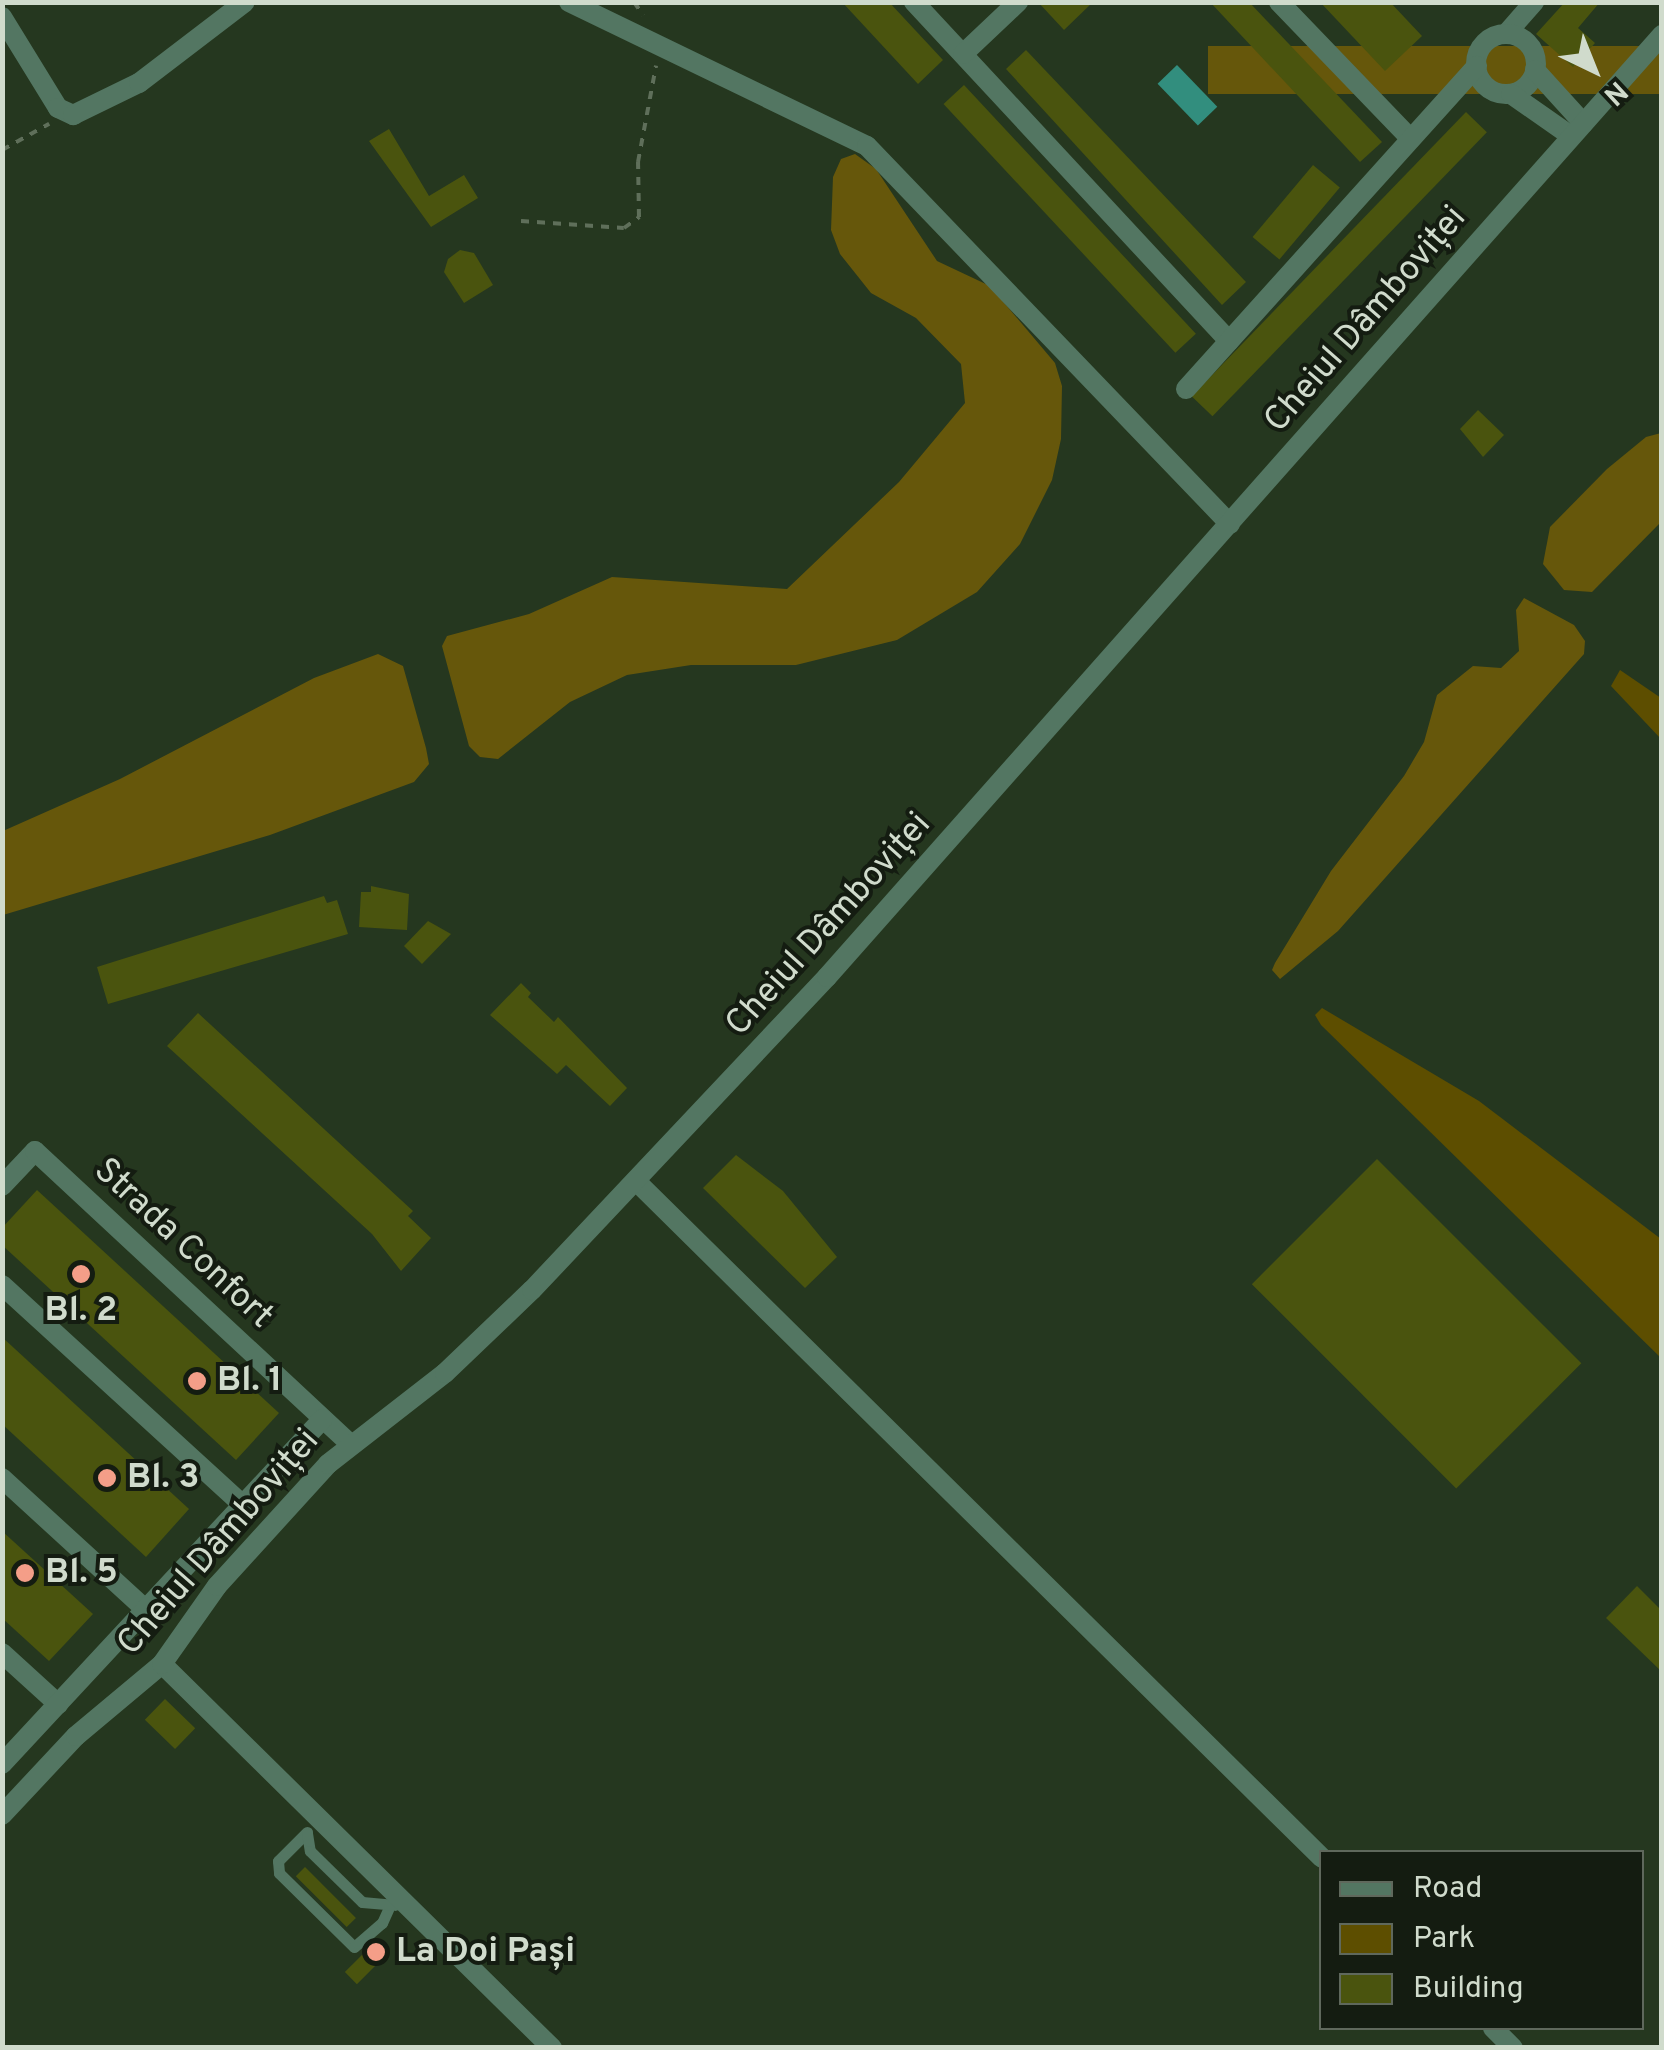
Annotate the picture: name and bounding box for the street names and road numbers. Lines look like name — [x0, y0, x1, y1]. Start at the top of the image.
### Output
street label: Cheiul Dâmboviței — [1256, 198, 1476, 442]
street label: Cheiul Dâmboviței — [718, 805, 940, 1045]
street label: Strada Confort — [85, 1150, 281, 1338]
street label: Cheiul Dâmboviței — [109, 1421, 329, 1665]

